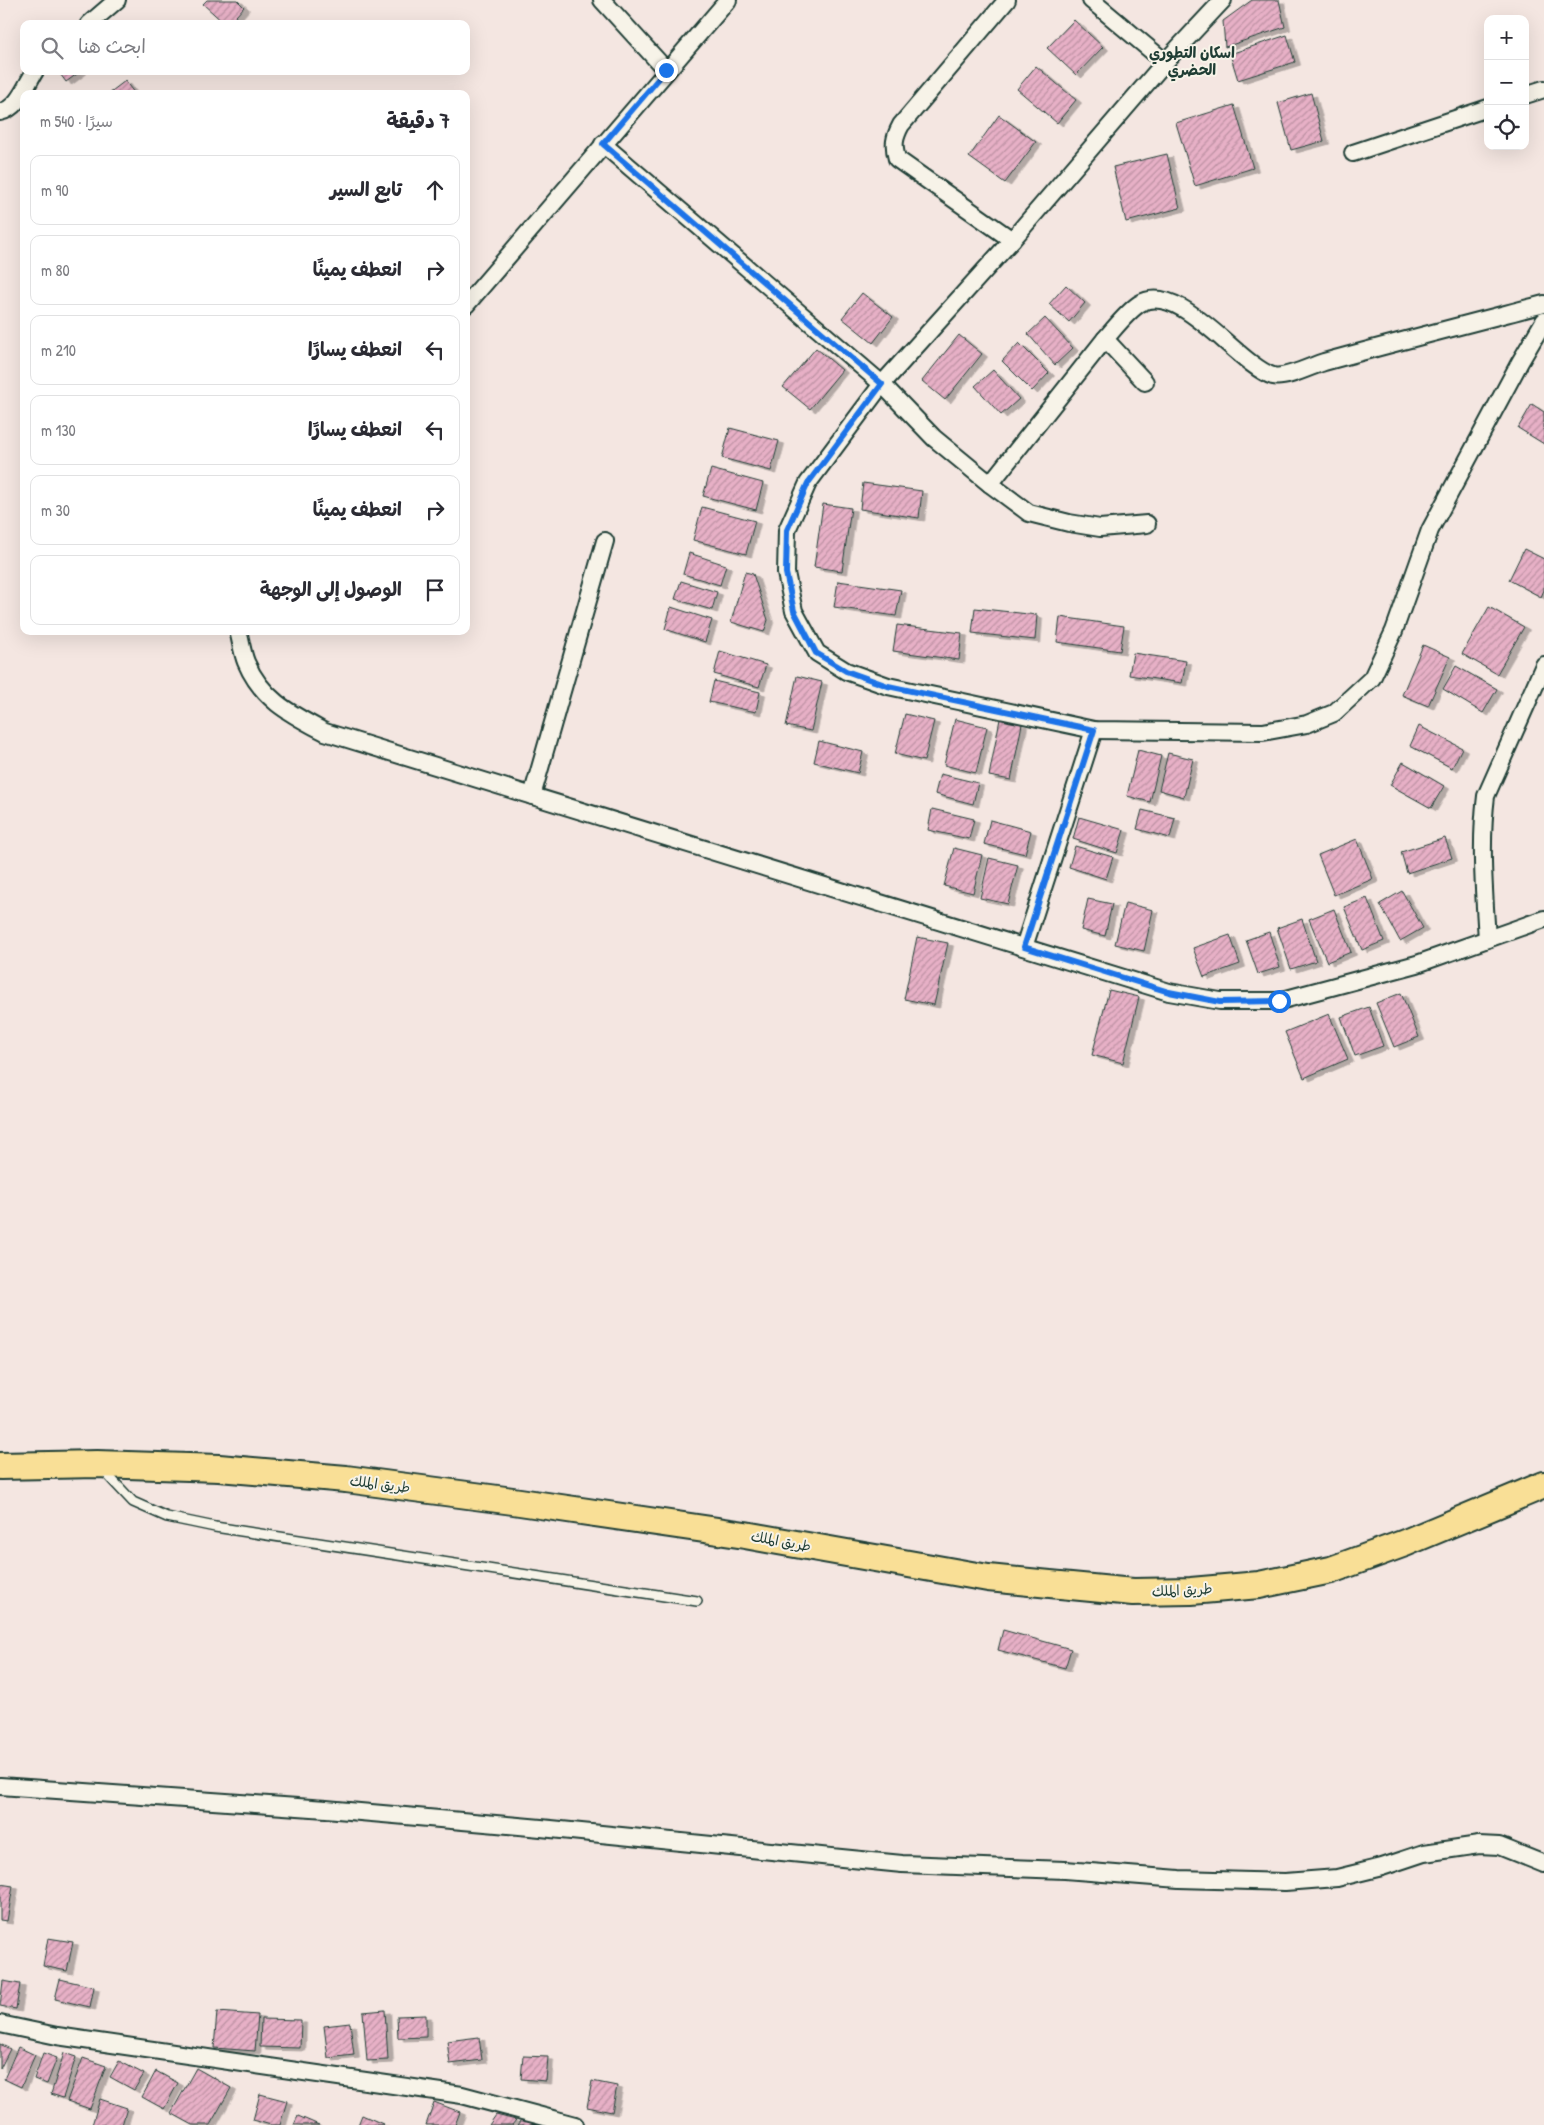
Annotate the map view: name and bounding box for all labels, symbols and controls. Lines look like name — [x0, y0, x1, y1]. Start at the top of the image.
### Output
map controls — [1484, 15, 1529, 150]
button: + — [1484, 15, 1529, 60]
search box — [20, 20, 470, 75]
text: ابحث هنا — [78, 33, 146, 59]
icon: search — [38, 34, 66, 62]
district label: اسكان التطوري الحضري — [1149, 42, 1235, 82]
route end — [655, 59, 678, 82]
button: − — [1484, 60, 1529, 105]
button: locate — [1484, 105, 1529, 150]
text: 7 دقيقة — [386, 106, 450, 135]
text: سيرًا · 540 m — [40, 110, 113, 132]
text: تابع السير — [330, 176, 402, 202]
icon: ahead — [421, 176, 449, 204]
text: 90 m — [41, 179, 69, 201]
text: انعطف يمينًا — [313, 256, 402, 282]
icon: right — [421, 256, 449, 284]
text: 80 m — [41, 259, 70, 281]
text: انعطف يسارًا — [308, 336, 402, 362]
icon: left — [421, 336, 449, 364]
text: 210 m — [41, 339, 76, 361]
text: انعطف يسارًا — [308, 416, 402, 442]
icon: left — [421, 416, 449, 444]
text: 130 m — [41, 419, 76, 441]
text: انعطف يمينًا — [313, 496, 402, 522]
icon: right — [421, 496, 449, 524]
text: 30 m — [41, 499, 70, 521]
text: الوصول إلى الوجهة — [260, 576, 402, 602]
icon: arrive — [421, 576, 449, 604]
route start — [1268, 990, 1291, 1013]
street label: طريق الملك — [349, 1470, 411, 1497]
street label: طريق الملك — [750, 1526, 813, 1555]
street label: طريق الملك — [1151, 1578, 1213, 1601]

